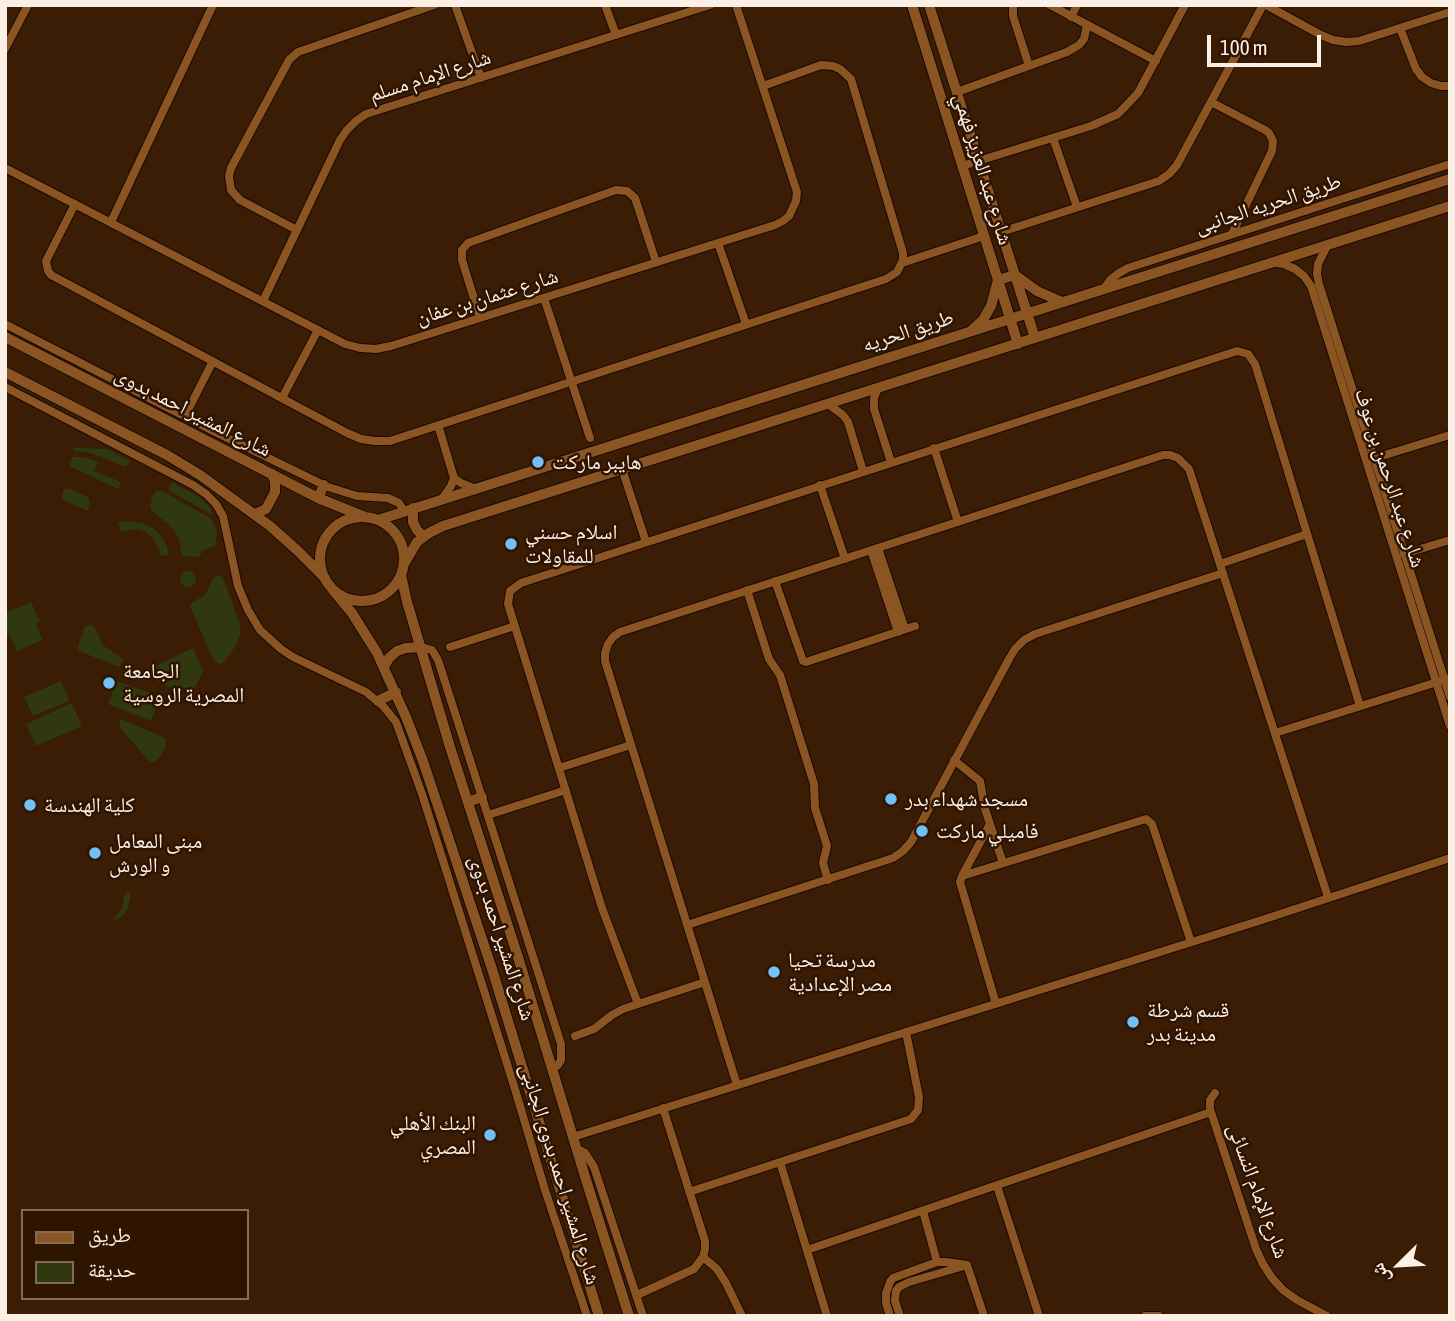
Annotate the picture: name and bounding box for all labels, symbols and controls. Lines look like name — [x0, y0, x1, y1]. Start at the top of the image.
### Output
scale bar — [1210, 21, 1324, 65]
text: 100 m — [1220, 35, 1268, 59]
street label: شارع الإمام مسلم — [366, 44, 494, 108]
street label: شارع عبد العزيز فهمي — [948, 90, 1018, 248]
street label: طريق الحريه الجانبى — [1192, 168, 1344, 240]
street label: شارع عثمان بن عفان — [413, 263, 561, 331]
street label: طريق الحريه — [859, 304, 957, 358]
street label: شارع المشير احمد بدوى — [111, 362, 275, 462]
street label: شارع عبد الرحمن بن عوف — [1349, 385, 1431, 571]
place label: هايبر ماركت — [552, 449, 642, 475]
marker: هايبر ماركت — [530, 454, 546, 470]
place label: اسلام حسني للمقاولات — [525, 519, 618, 569]
marker: اسلام حسني للمقاولات — [503, 536, 519, 552]
place label: الجامعة المصرية الروسية — [123, 658, 244, 708]
marker: الجامعة المصرية الروسية — [101, 675, 117, 691]
place label: مسجد شهداء بدر — [905, 786, 1028, 812]
marker: مسجد شهداء بدر — [883, 791, 899, 807]
place label: كلية الهندسة — [44, 792, 135, 818]
marker: كلية الهندسة — [22, 797, 38, 813]
place label: فاميلي ماركت — [936, 818, 1039, 844]
marker: فاميلي ماركت — [914, 823, 930, 839]
place label: مبنى المعامل و الورش — [109, 828, 202, 878]
marker: مبنى المعامل و الورش — [87, 845, 103, 861]
street label: شارع المشير احمد بدوى — [463, 852, 541, 1024]
place label: مدرسة تحيا مصر الإعدادية — [788, 947, 892, 997]
marker: مدرسة تحيا مصر الإعدادية — [766, 964, 782, 980]
place label: قسم شرطة مدينة بدر — [1147, 997, 1229, 1047]
marker: قسم شرطة مدينة بدر — [1125, 1014, 1141, 1030]
street label: شارع المشير احمد بدوى الجانبى — [514, 1060, 606, 1288]
place label: البنك الأهلي المصري — [390, 1110, 476, 1160]
street label: شارع الإمام النسائى — [1222, 1120, 1294, 1262]
marker: البنك الأهلي المصري — [482, 1127, 498, 1143]
legend — [21, 1209, 248, 1300]
text: طريق — [88, 1222, 131, 1246]
north arrow — [1364, 1230, 1434, 1300]
text: حديقة — [88, 1257, 136, 1281]
text: ش — [1366, 1260, 1394, 1287]

